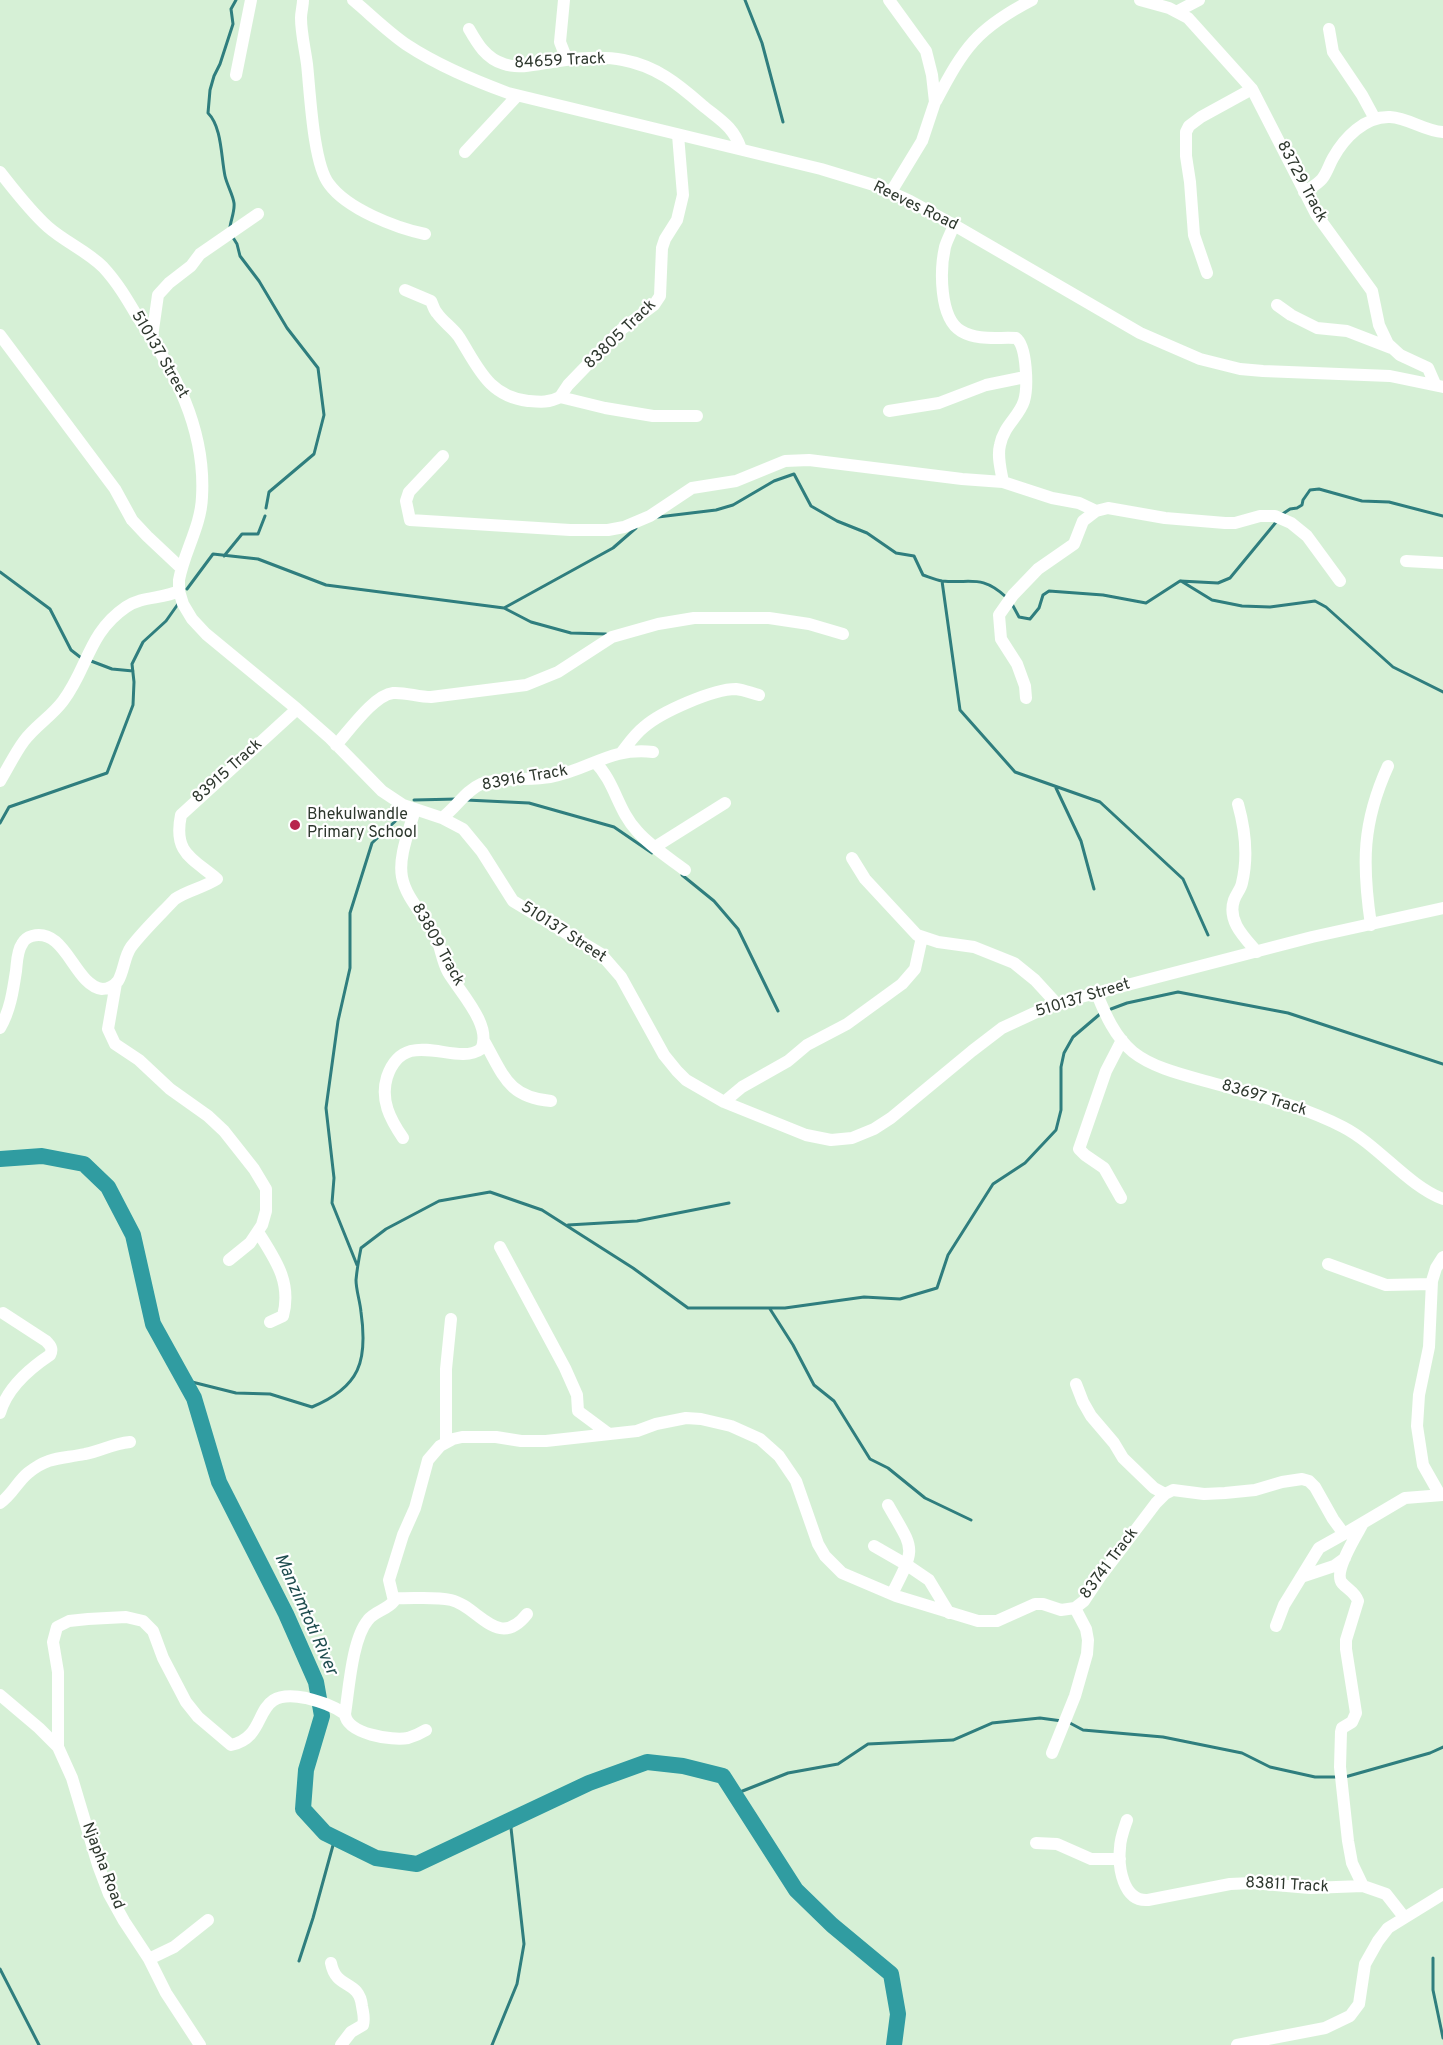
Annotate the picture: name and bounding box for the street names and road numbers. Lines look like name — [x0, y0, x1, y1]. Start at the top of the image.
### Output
street label: 84659 Track — [514, 50, 606, 74]
street label: 83729 Track — [1272, 138, 1330, 226]
street label: Reeves Road — [869, 178, 961, 236]
street label: 83805 Track — [581, 296, 661, 374]
street label: 510137 Street — [126, 308, 192, 402]
street label: 83915 Track — [189, 736, 267, 808]
street label: 83916 Track — [481, 762, 569, 796]
street label: 510137 Street — [517, 898, 609, 968]
street label: 83809 Track — [406, 900, 468, 990]
street label: 510137 Street — [1033, 976, 1133, 1022]
street label: 83697 Track — [1219, 1077, 1309, 1121]
street label: 83741 Track — [1077, 1524, 1143, 1604]
street label: Njapha Road — [77, 1820, 127, 1912]
street label: 83811 Track — [1245, 1874, 1329, 1898]

